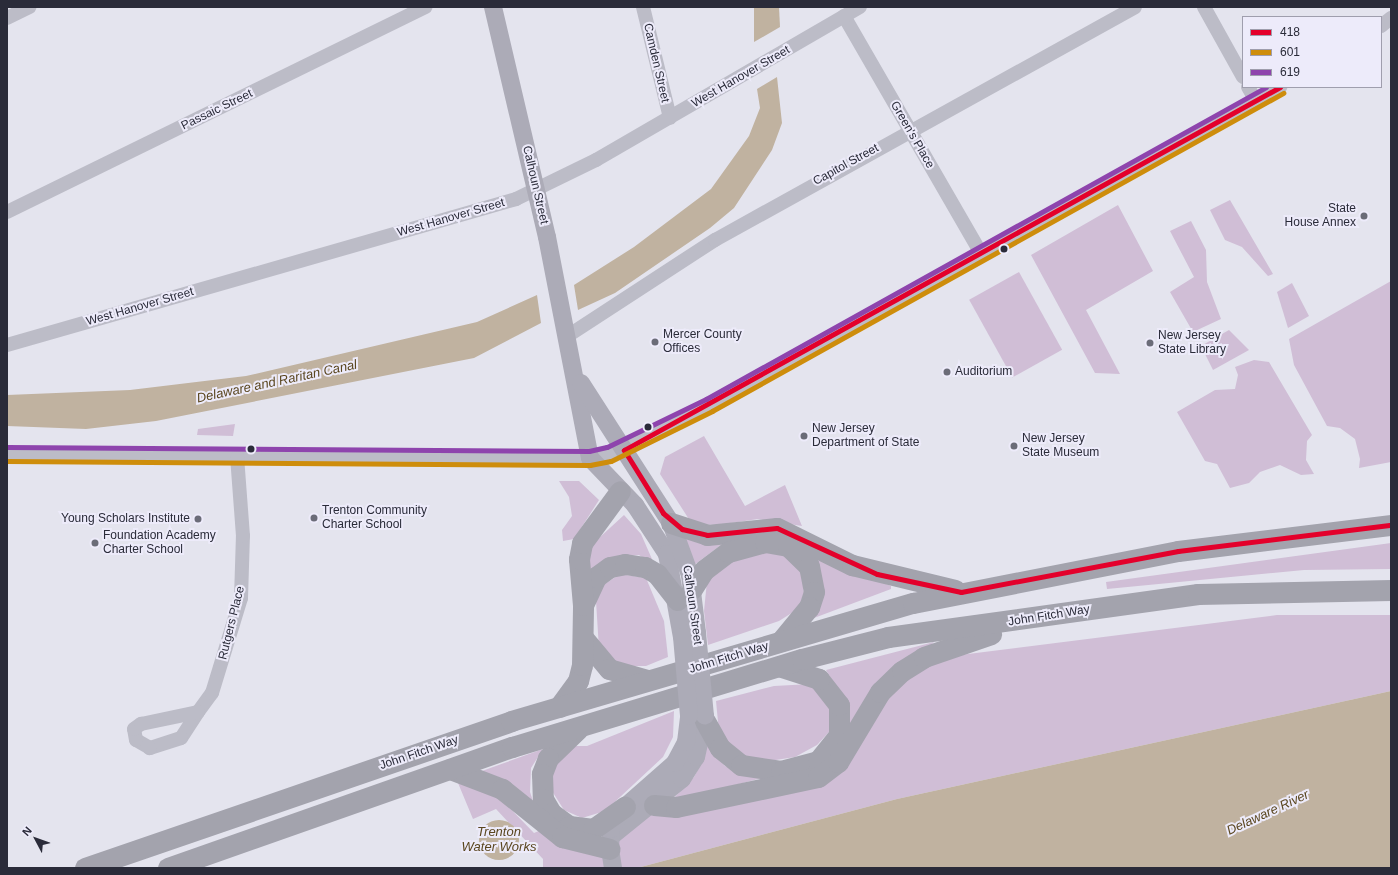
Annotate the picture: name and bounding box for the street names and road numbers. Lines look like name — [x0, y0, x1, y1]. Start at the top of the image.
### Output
street label: Camden Street — [640, 22, 672, 104]
street label: West Hanover Street — [689, 43, 793, 111]
street label: Passaic Street — [179, 87, 255, 133]
street label: Green's Place — [887, 99, 937, 171]
street label: Capitol Street — [811, 141, 881, 189]
street label: Calhoun Street — [519, 144, 551, 226]
street label: West Hanover Street — [396, 196, 506, 240]
street label: West Hanover Street — [85, 285, 195, 329]
street label: Calhoun Street — [679, 564, 705, 646]
street label: Rutgers Place — [216, 585, 248, 661]
street label: John Fitch Way — [1007, 602, 1091, 630]
street label: John Fitch Way — [688, 639, 770, 677]
street label: John Fitch Way — [378, 733, 460, 773]

